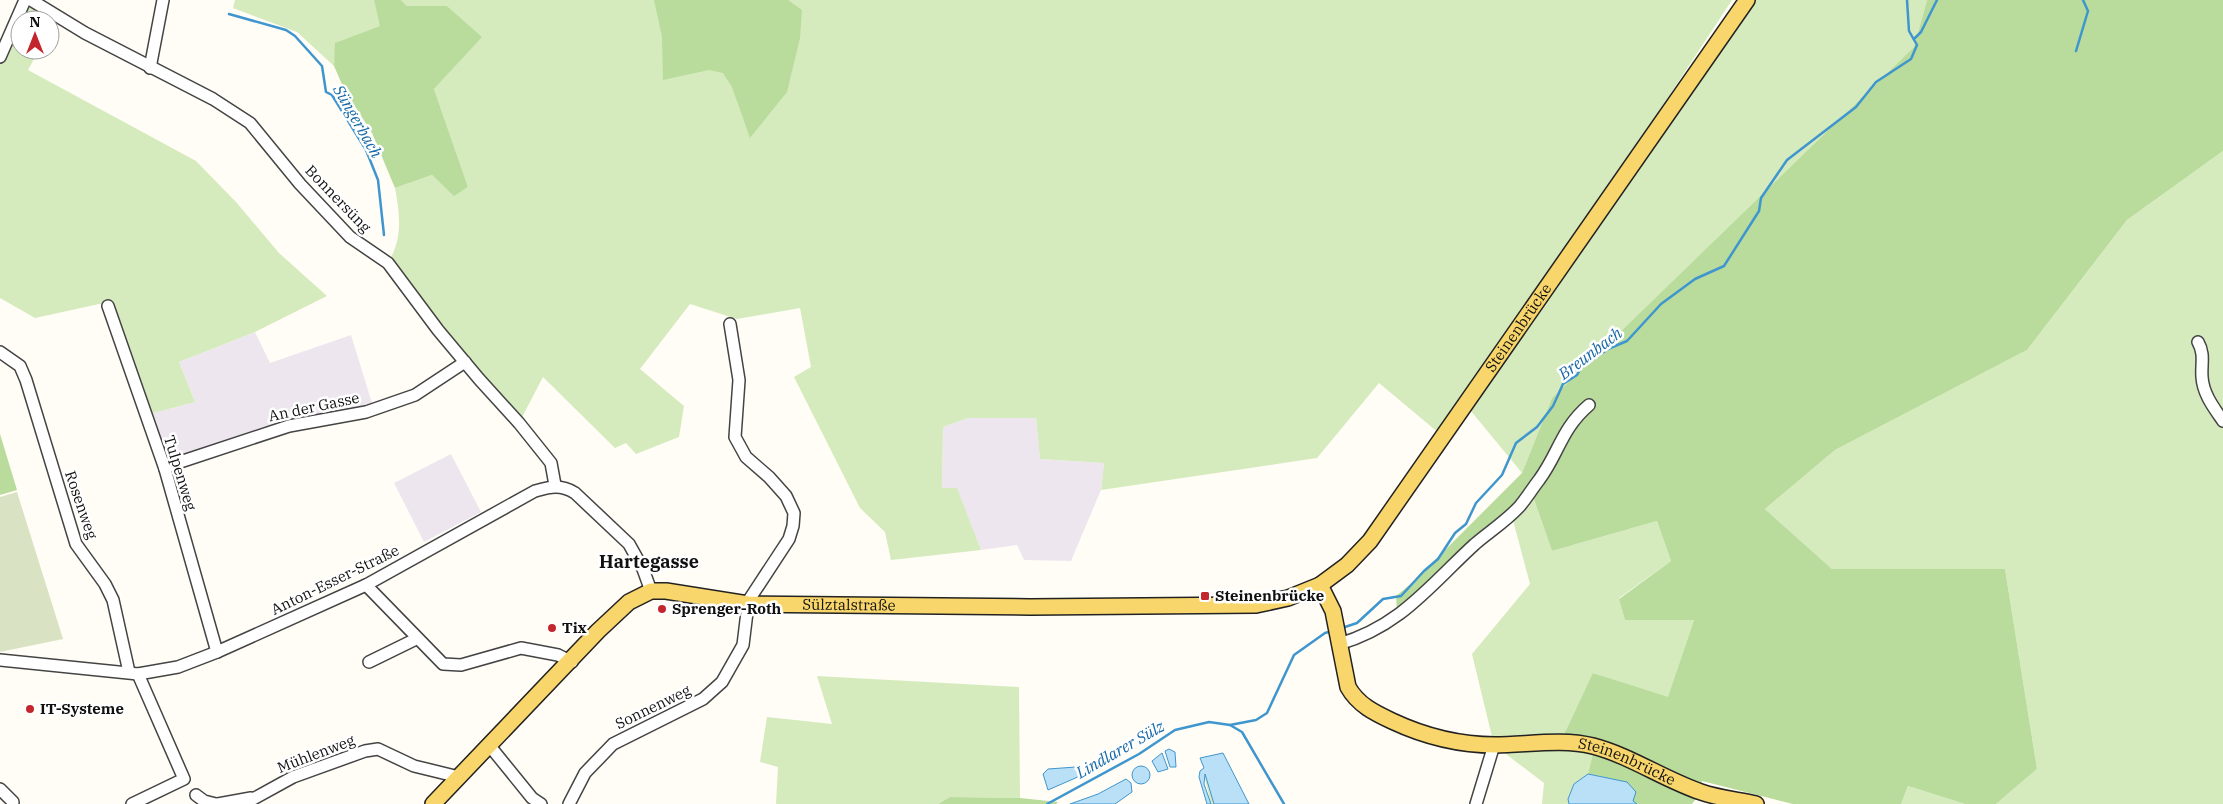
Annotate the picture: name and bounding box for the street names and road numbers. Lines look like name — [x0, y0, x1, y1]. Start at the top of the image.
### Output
street label: Bonnersüng — [301, 161, 375, 236]
street label: Steinenbrücke — [1481, 280, 1556, 376]
street label: An der Gasse — [267, 388, 361, 425]
street label: Tulpenweg — [160, 433, 201, 513]
street label: Rosenweg — [61, 468, 102, 541]
street label: Anton-Esser-Straße — [268, 540, 402, 619]
street label: Sülztalstraße — [802, 595, 896, 615]
street label: Sonnenweg — [612, 680, 694, 733]
street label: Mühlenweg — [274, 730, 357, 777]
street label: Steinenbrücke — [1577, 733, 1679, 789]

